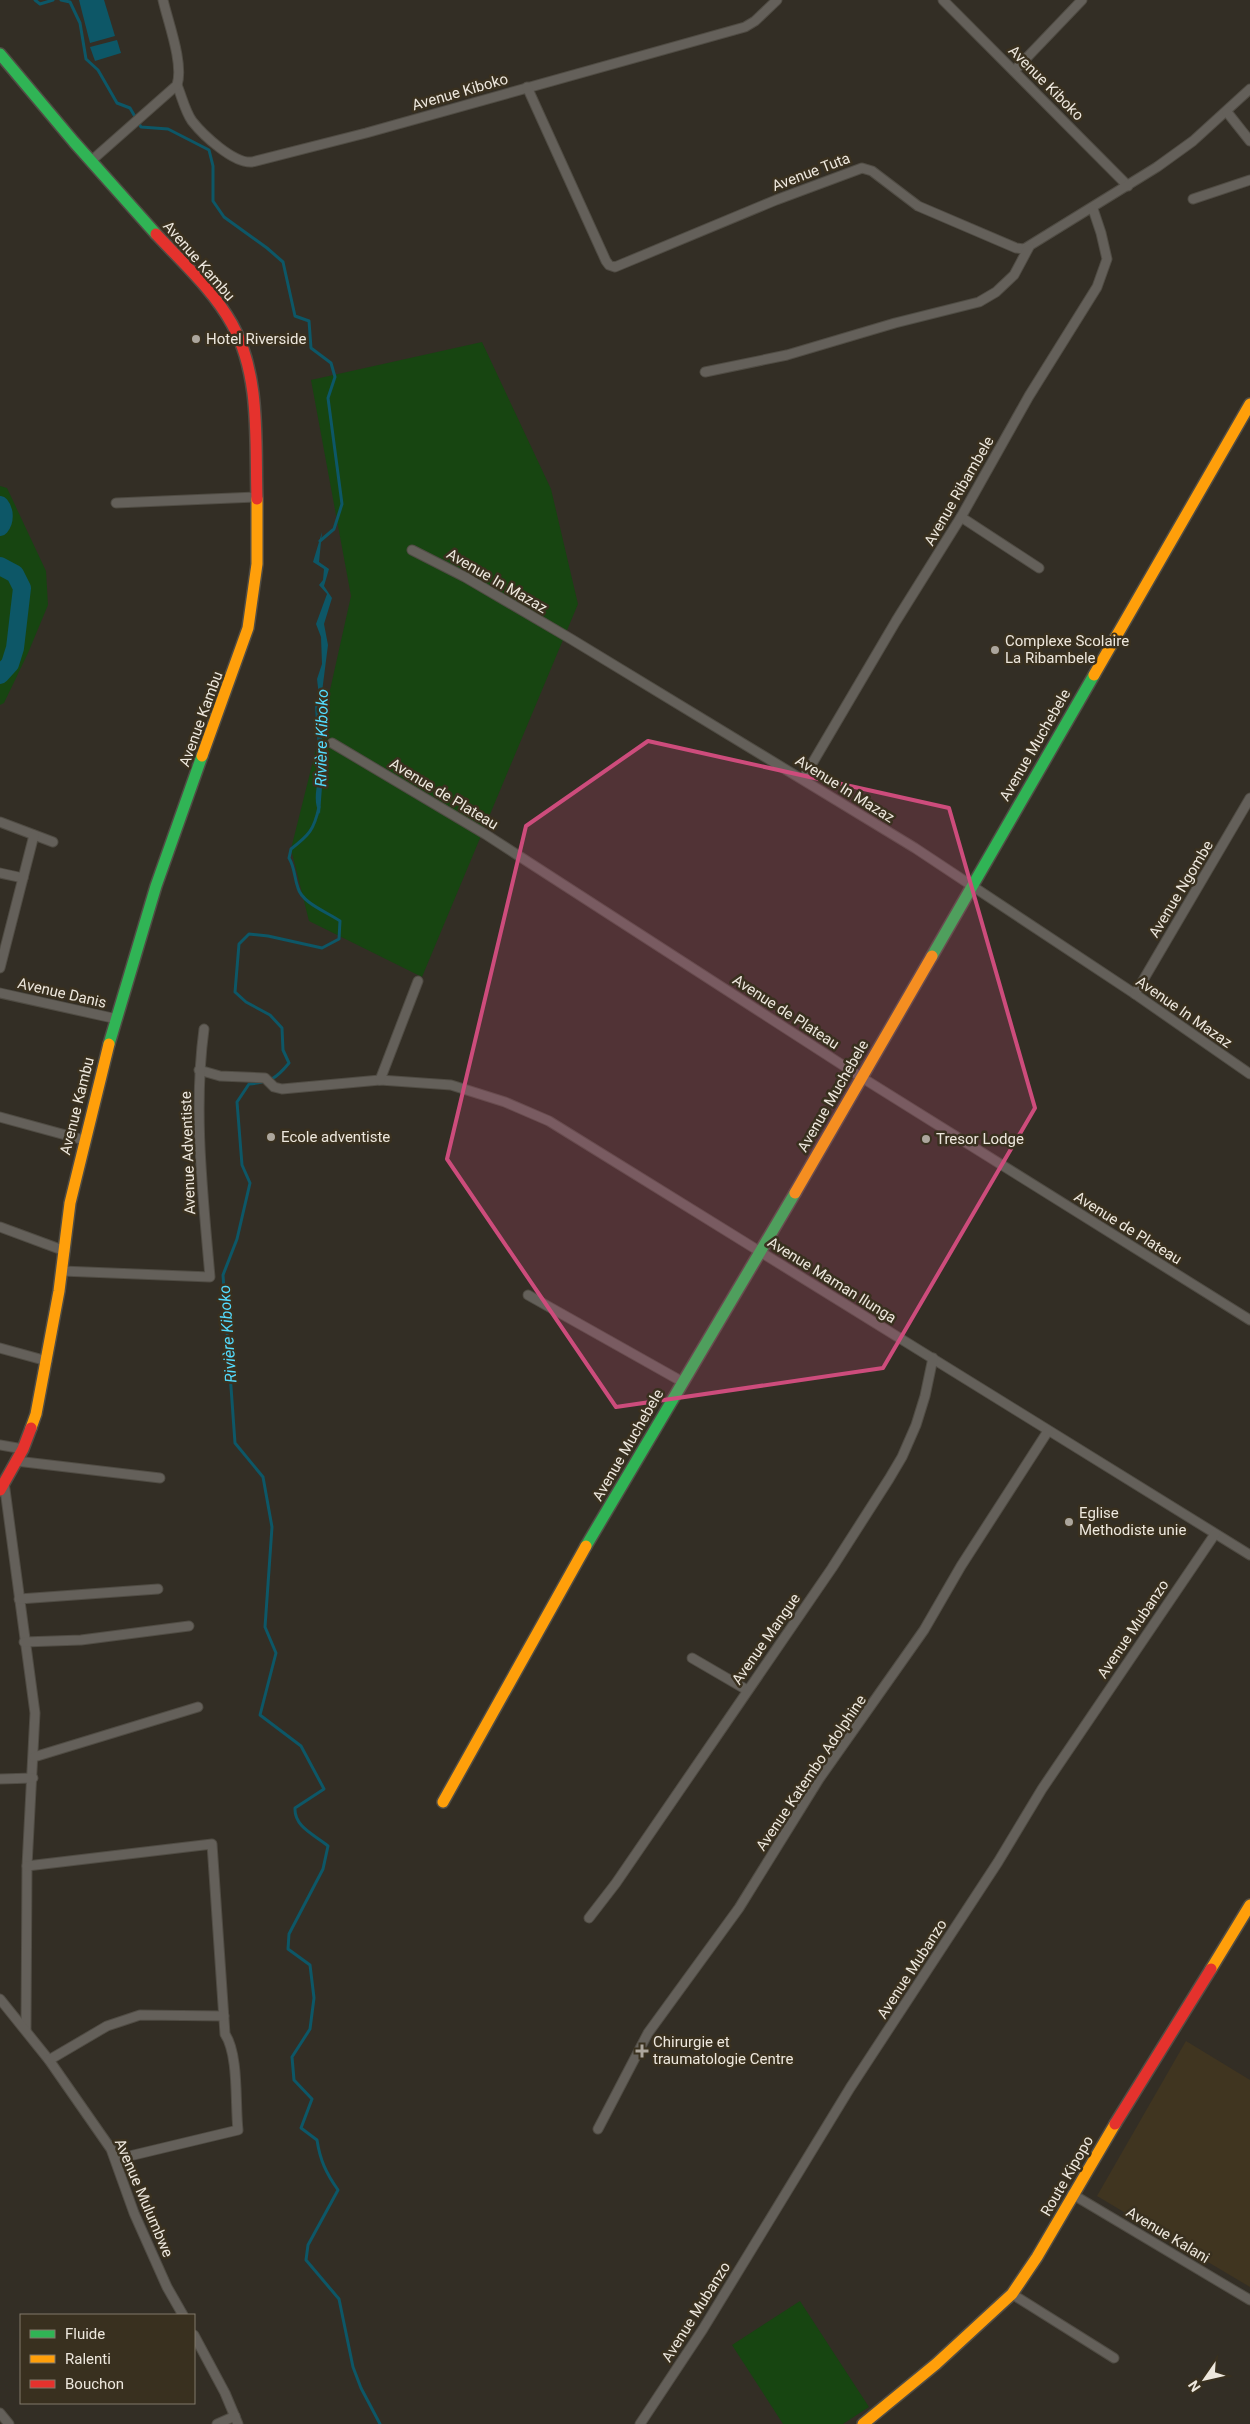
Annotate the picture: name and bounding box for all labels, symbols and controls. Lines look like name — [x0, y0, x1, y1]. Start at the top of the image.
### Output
street label: Avenue Kiboko — [1005, 42, 1087, 124]
street label: Avenue Kiboko — [410, 70, 510, 114]
street label: Avenue Tuta — [769, 149, 853, 195]
street label: Avenue Kambu — [159, 217, 239, 305]
place label: Hotel Riverside — [206, 330, 306, 348]
marker: Hotel Riverside — [190, 333, 202, 345]
street label: Avenue Ribambele — [920, 433, 998, 549]
street label: Avenue In Mazaz — [444, 545, 550, 617]
place label: Complexe Scolaire La Ribambele — [1005, 632, 1129, 667]
marker: Complexe Scolaire La Ribambele — [989, 644, 1001, 656]
street label: Avenue Kambu — [175, 669, 227, 769]
street label: Avenue Muchebele — [996, 686, 1074, 804]
water label: Rivière Kiboko — [311, 689, 332, 787]
street label: Avenue In Mazaz — [792, 751, 898, 827]
street label: Avenue de Plateau — [386, 754, 502, 834]
street label: Avenue Ngombe — [1145, 837, 1217, 941]
street label: Avenue de Plateau — [729, 971, 843, 1053]
street label: Avenue In Mazaz — [1132, 972, 1236, 1052]
street label: Avenue Danis — [16, 974, 108, 1012]
street label: Avenue Muchebele — [794, 1037, 872, 1155]
street label: Avenue Kambu — [56, 1055, 98, 1157]
street label: Avenue Adventiste — [177, 1091, 199, 1215]
place label: Ecole adventiste — [281, 1128, 390, 1146]
place label: Tresor Lodge — [936, 1130, 1024, 1148]
marker: Ecole adventiste — [265, 1131, 277, 1143]
marker: Tresor Lodge — [920, 1133, 932, 1145]
street label: Avenue de Plateau — [1071, 1188, 1185, 1268]
street label: Avenue Maman Ilunga — [764, 1233, 900, 1327]
water label: Rivière Kiboko — [215, 1284, 240, 1383]
street label: Avenue Muchebele — [589, 1386, 667, 1504]
place label: Eglise Methodiste unie — [1079, 1504, 1186, 1539]
marker: Eglise Methodiste unie — [1063, 1516, 1075, 1528]
street label: Avenue Mubanzo — [1093, 1576, 1173, 1682]
street label: Avenue Mangue — [728, 1590, 804, 1688]
street label: Avenue Katembo Adolphine — [752, 1692, 870, 1854]
street label: Avenue Mubanzo — [873, 1916, 951, 2022]
place label: Chirurgie et traumatologie Centre — [653, 2033, 794, 2068]
marker: Chirurgie et traumatologie Centre — [635, 2044, 649, 2058]
street label: Route Kipopo — [1037, 2133, 1097, 2219]
street label: Avenue Mulumbwe — [111, 2136, 177, 2260]
street label: Avenue Kalani — [1123, 2203, 1213, 2267]
street label: Avenue Mubanzo — [658, 2259, 734, 2365]
legend — [20, 2314, 195, 2404]
text: Fluide — [65, 2325, 105, 2343]
text: Ralenti — [65, 2350, 111, 2368]
north arrow — [1180, 2354, 1230, 2404]
text: Bouchon — [65, 2375, 124, 2393]
text: N — [1185, 2378, 1204, 2395]

